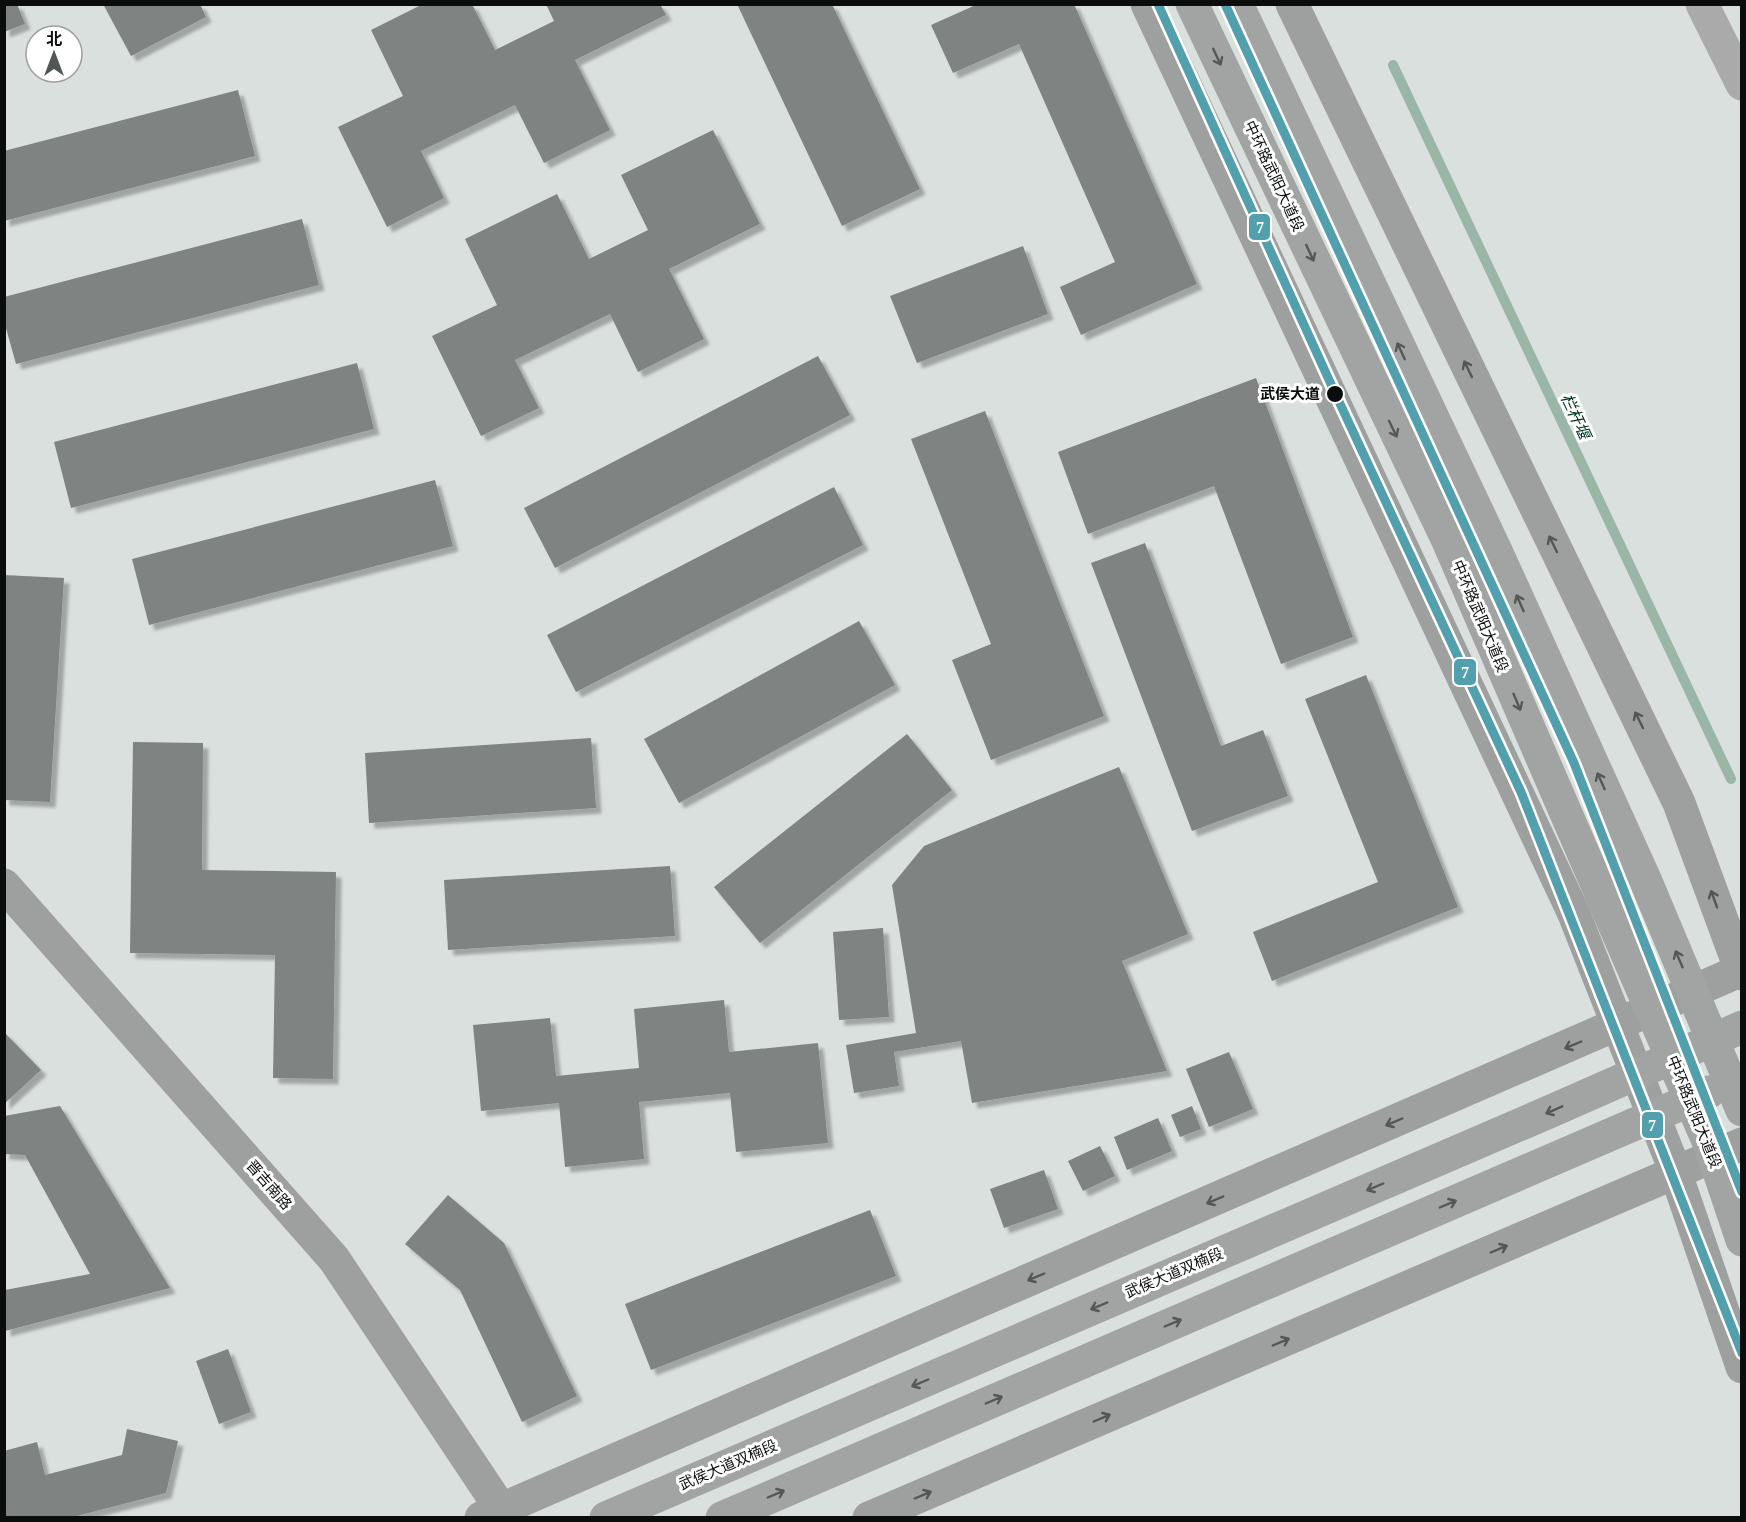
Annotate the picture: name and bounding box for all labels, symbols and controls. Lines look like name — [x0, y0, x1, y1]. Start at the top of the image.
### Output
north arrow — [24, 24, 84, 84]
text: 北 — [46, 31, 62, 48]
one-way arrow — [1212, 48, 1224, 66]
street label: 中环路武阳大道段 — [1241, 118, 1307, 234]
line badge: 7 — [1248, 213, 1271, 241]
text: 7 — [1256, 219, 1264, 236]
one-way arrow — [1304, 243, 1316, 261]
one-way arrow — [1395, 342, 1407, 360]
one-way arrow — [1462, 360, 1474, 378]
marker: 武侯大道 — [1325, 384, 1345, 404]
place label: 武侯大道 — [1260, 386, 1320, 402]
water label: 栏杆堰 — [1558, 391, 1595, 444]
one-way arrow — [1387, 420, 1399, 438]
one-way arrow — [1547, 536, 1559, 554]
street label: 中环路武阳大道段 — [1449, 558, 1511, 674]
one-way arrow — [1514, 595, 1525, 613]
line badge: 7 — [1453, 658, 1477, 686]
text: 7 — [1461, 664, 1469, 681]
one-way arrow — [1512, 692, 1524, 710]
one-way arrow — [1632, 711, 1644, 729]
one-way arrow — [1594, 772, 1606, 790]
one-way arrow — [1708, 890, 1719, 909]
one-way arrow — [1673, 951, 1684, 969]
one-way arrow — [1564, 1040, 1582, 1051]
street label: 中环路武阳大道段 — [1664, 1053, 1724, 1171]
one-way arrow — [1545, 1105, 1563, 1116]
line badge: 7 — [1641, 1111, 1664, 1139]
one-way arrow — [1385, 1117, 1403, 1128]
text: 7 — [1648, 1117, 1656, 1134]
street label: 晋吉南路 — [243, 1157, 295, 1213]
one-way arrow — [1366, 1182, 1384, 1193]
one-way arrow — [1206, 1195, 1224, 1206]
one-way arrow — [1439, 1198, 1457, 1209]
one-way arrow — [1490, 1243, 1508, 1254]
street label: 武侯大道双楠段 — [1122, 1244, 1225, 1301]
one-way arrow — [1027, 1272, 1045, 1283]
one-way arrow — [1090, 1301, 1109, 1312]
one-way arrow — [1163, 1317, 1181, 1328]
one-way arrow — [1272, 1336, 1290, 1347]
one-way arrow — [911, 1378, 929, 1389]
one-way arrow — [984, 1394, 1002, 1406]
one-way arrow — [1092, 1412, 1111, 1423]
street label: 武侯大道双楠段 — [676, 1436, 779, 1493]
one-way arrow — [766, 1488, 785, 1499]
one-way arrow — [913, 1488, 931, 1500]

